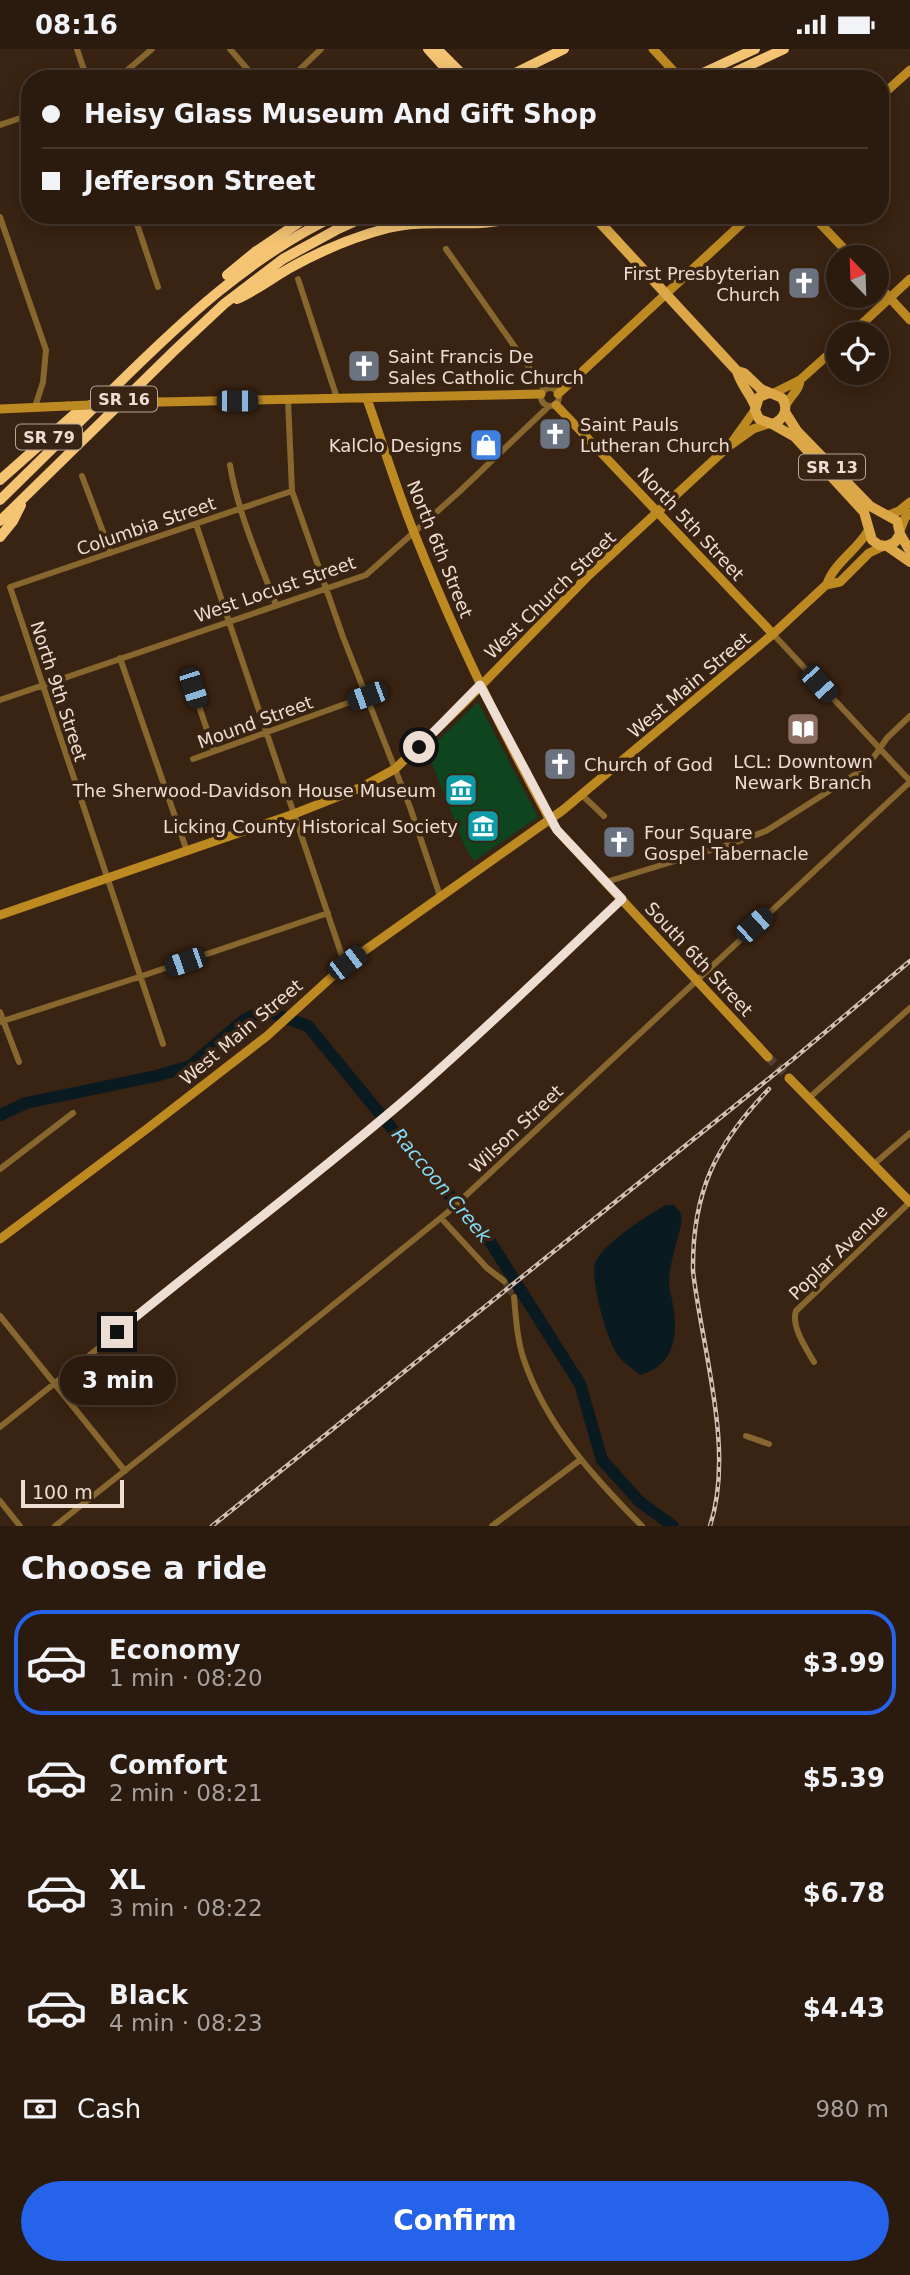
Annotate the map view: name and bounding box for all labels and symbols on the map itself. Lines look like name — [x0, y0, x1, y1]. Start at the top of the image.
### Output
north arrow — [826, 245, 889, 308]
place label: First Presbyterian Church — [623, 263, 780, 305]
church icon: First Presbyterian Church — [785, 264, 823, 302]
place label: Saint Francis De Sales Catholic Church — [388, 346, 584, 388]
church icon: Saint Francis De Sales Catholic Church — [345, 347, 383, 385]
road number: SR 16 — [91, 387, 157, 411]
car — [217, 391, 259, 412]
place label: Saint Pauls Lutheran Church — [580, 414, 730, 456]
church icon: Saint Pauls Lutheran Church — [536, 415, 574, 453]
road number: SR 79 — [16, 425, 82, 449]
shop icon: KalClo Designs — [467, 426, 505, 464]
place label: KalClo Designs — [329, 435, 462, 456]
road number: SR 13 — [799, 455, 865, 479]
street label: North 5th Street — [633, 463, 749, 585]
street label: North 6th Street — [403, 477, 477, 621]
street label: Columbia Street — [74, 492, 218, 560]
street label: West Church Street — [480, 527, 620, 663]
street label: West Locust Street — [192, 552, 358, 626]
street label: North 9th Street — [26, 618, 92, 764]
street label: West Main Street — [624, 628, 754, 742]
car — [798, 661, 841, 707]
car — [177, 665, 210, 711]
car — [344, 679, 391, 713]
street label: Mound Street — [194, 691, 316, 753]
library icon: LCL: Downtown Newark Branch — [784, 710, 822, 748]
route start — [403, 731, 435, 763]
church icon: Church of God — [541, 745, 579, 783]
place label: LCL: Downtown Newark Branch — [733, 751, 873, 793]
place label: Church of God — [584, 754, 713, 775]
museum icon: The Sherwood-Davidson House Museum — [442, 771, 480, 809]
place label: The Sherwood-Davidson House Museum — [72, 780, 436, 801]
museum icon: Licking County Historical Society — [464, 807, 502, 845]
place label: Licking County Historical Society — [163, 816, 458, 837]
place label: Four Square Gospel Tabernacle — [644, 822, 809, 864]
church icon: Four Square Gospel Tabernacle — [600, 823, 638, 861]
street label: South 6th Street — [641, 898, 757, 1020]
car — [732, 903, 777, 947]
car — [324, 942, 371, 984]
car — [162, 945, 209, 979]
street label: West Main Street — [176, 975, 306, 1089]
street label: Wilson Street — [465, 1081, 567, 1177]
water label: Raccoon Creek — [388, 1123, 497, 1247]
street label: Poplar Avenue — [784, 1200, 892, 1304]
route end — [101, 1316, 133, 1348]
callout: 3 min — [59, 1357, 175, 1405]
scale bar — [21, 1477, 124, 1509]

